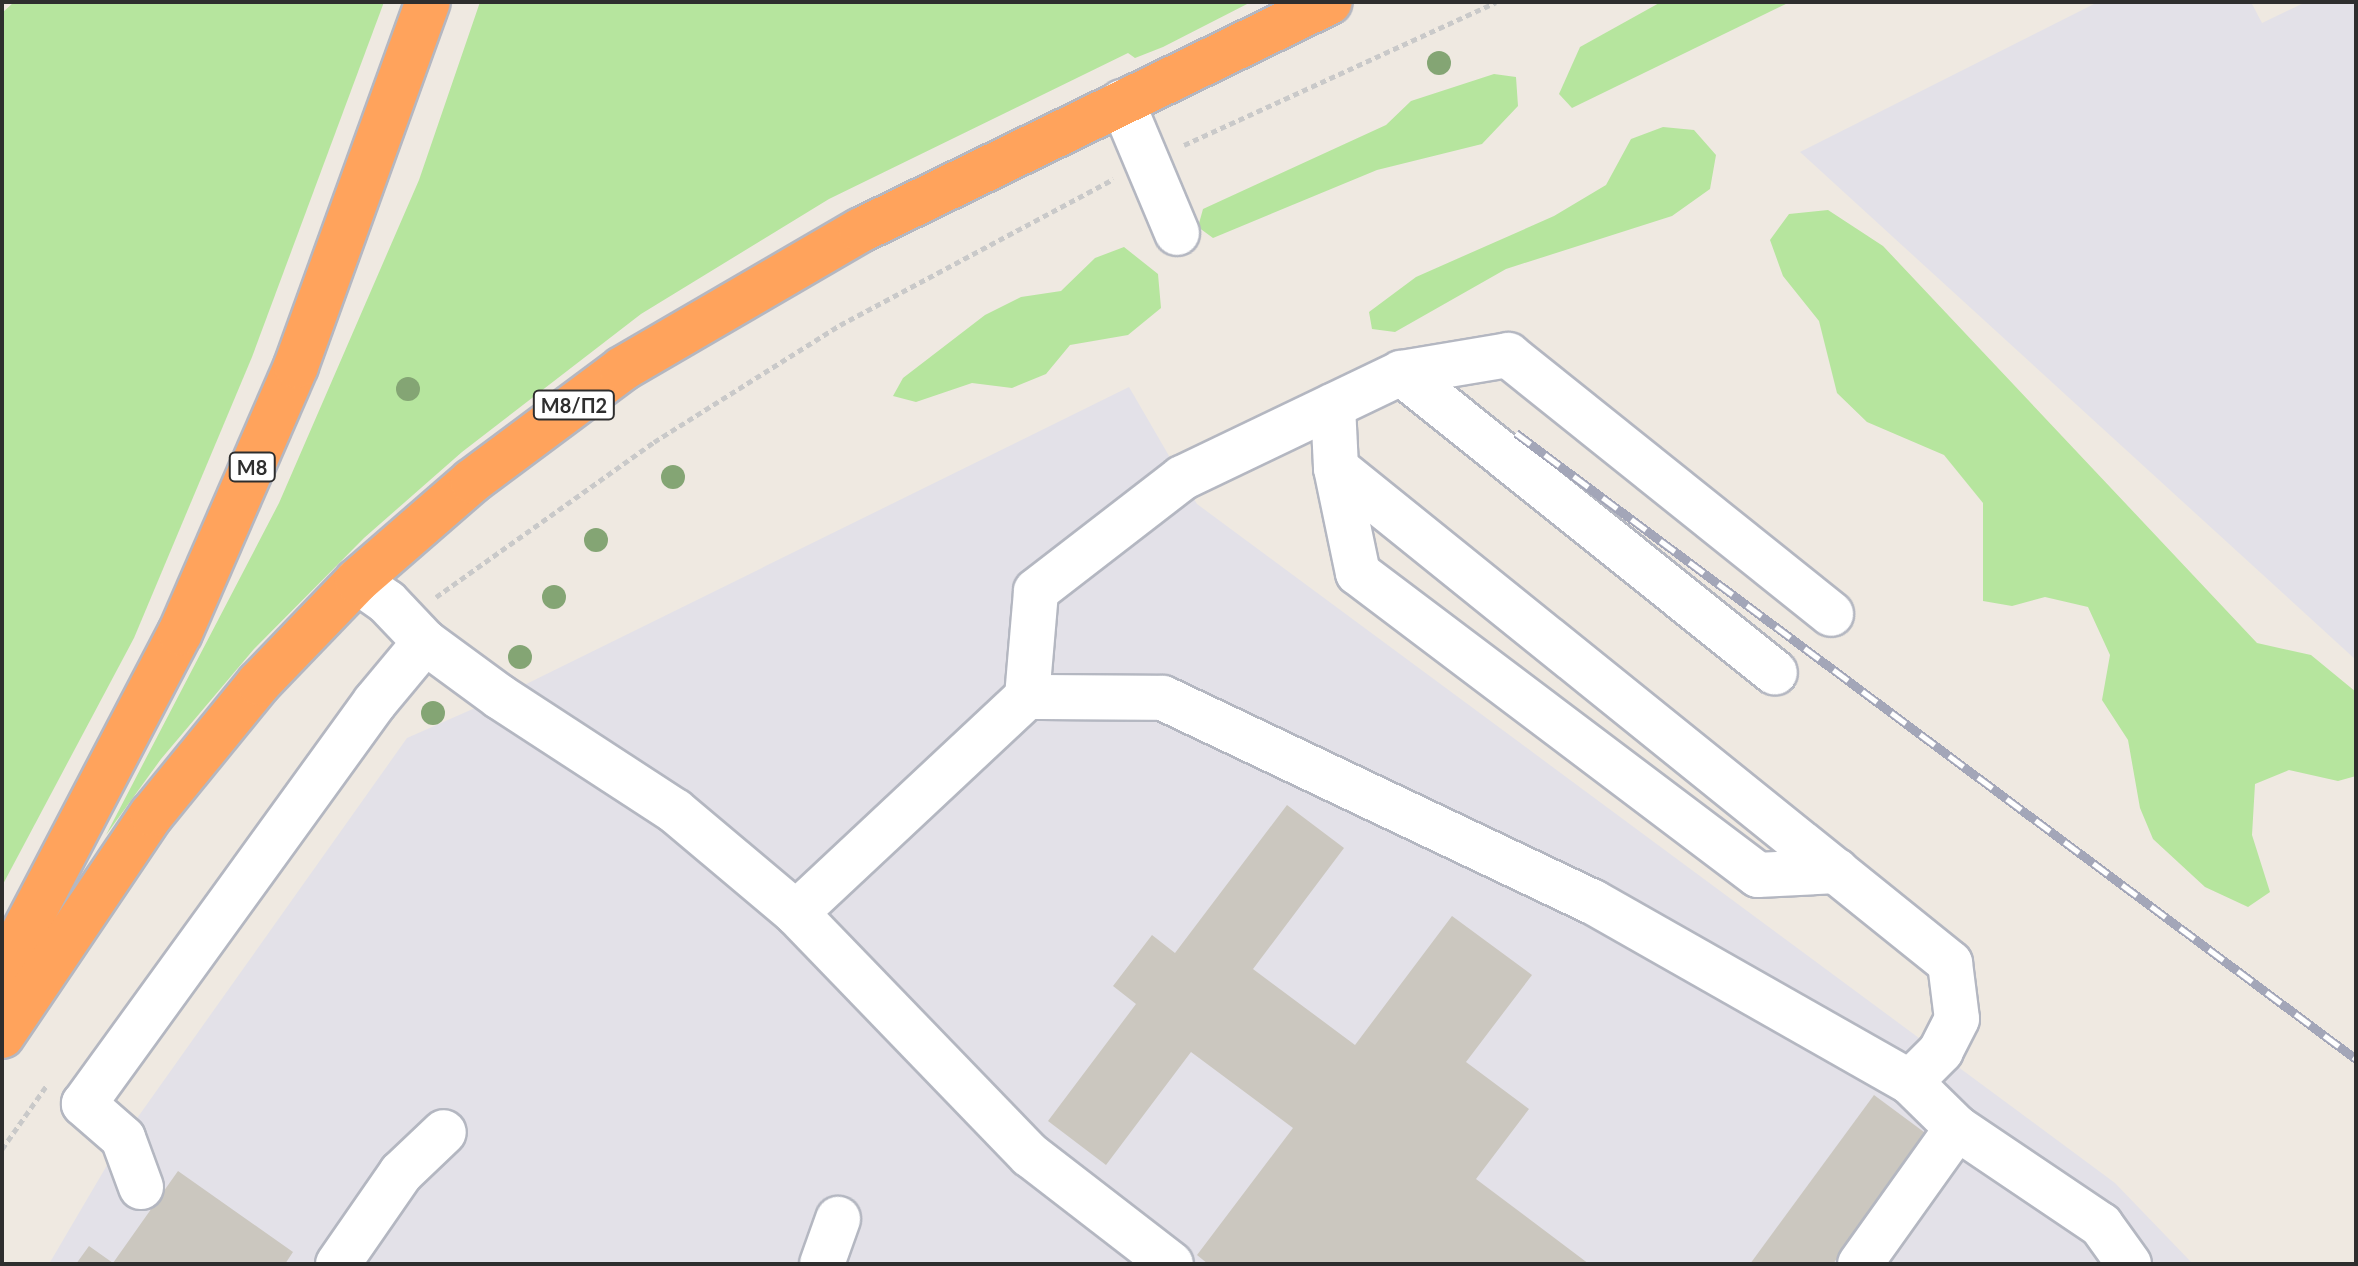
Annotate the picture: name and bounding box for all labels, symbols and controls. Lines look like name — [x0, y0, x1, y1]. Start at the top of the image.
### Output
road number: М8/П2 — [532, 389, 616, 421]
road number: М8 — [228, 451, 276, 483]

